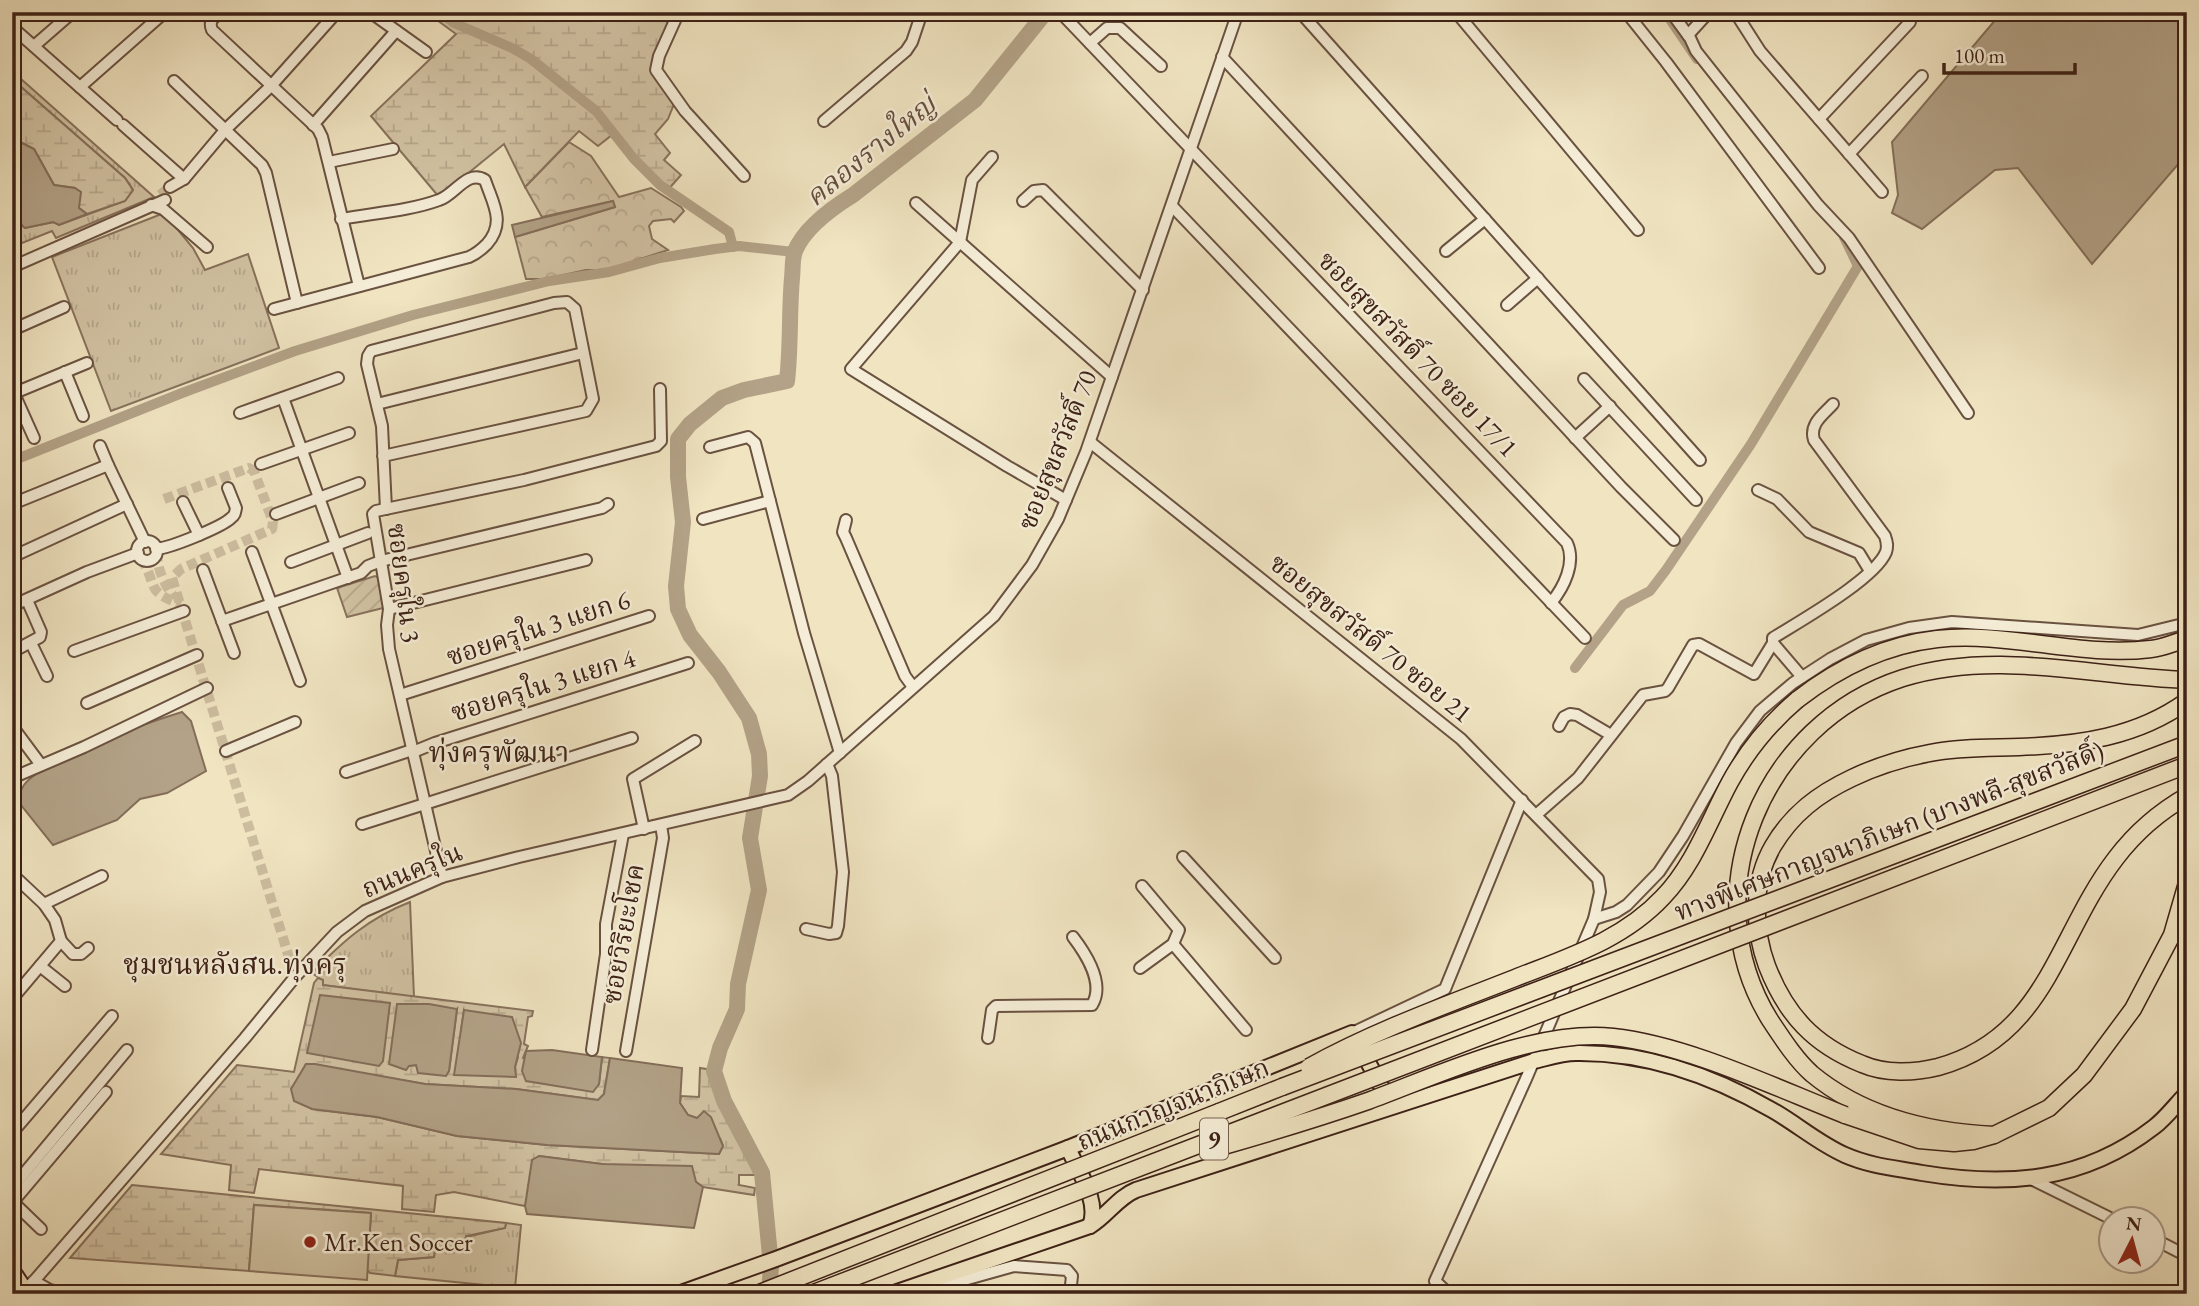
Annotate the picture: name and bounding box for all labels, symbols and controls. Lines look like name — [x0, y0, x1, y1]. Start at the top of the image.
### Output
scale bar — [1944, 32, 2075, 76]
text: 100 m — [1954, 42, 2005, 69]
water label: คลองรางใหญ่ — [796, 83, 946, 214]
street label: ซอยสุขสวัสดิ์ 70 ซอย 17/1 — [1310, 243, 1526, 465]
street label: ซอยสุขสวัสดิ์ 70 — [1008, 365, 1105, 535]
street label: ซอยครุใน 3 — [379, 521, 429, 645]
street label: ซอยสุขสวัสดิ์ 70 ซอย 21 — [1262, 545, 1480, 731]
street label: ซอยครุใน 3 แยก 6 — [442, 581, 634, 675]
street label: ซอยครุใน 3 แยก 4 — [446, 640, 640, 730]
street label: ทางพิเศษกาญจนาภิเษก (บางพลี-สุขสวัสดิ์) — [1669, 732, 2109, 930]
district label: ทุ่งครุพัฒนา — [429, 734, 569, 771]
street label: ถนนครุใน — [356, 833, 468, 907]
street label: ซอยวิริยะโชค — [593, 861, 652, 1007]
district label: ชุมชนหลังสน.ทุ่งครุ — [123, 946, 347, 983]
street label: ถนนกาญจนาภิเษก — [1072, 1050, 1274, 1158]
road number: 9 — [1200, 1119, 1228, 1160]
north arrow — [2098, 1204, 2168, 1274]
text: N — [2125, 1210, 2143, 1237]
place label: Mr.Ken Soccer — [324, 1225, 473, 1259]
marker: Mr.Ken Soccer — [302, 1234, 318, 1250]

